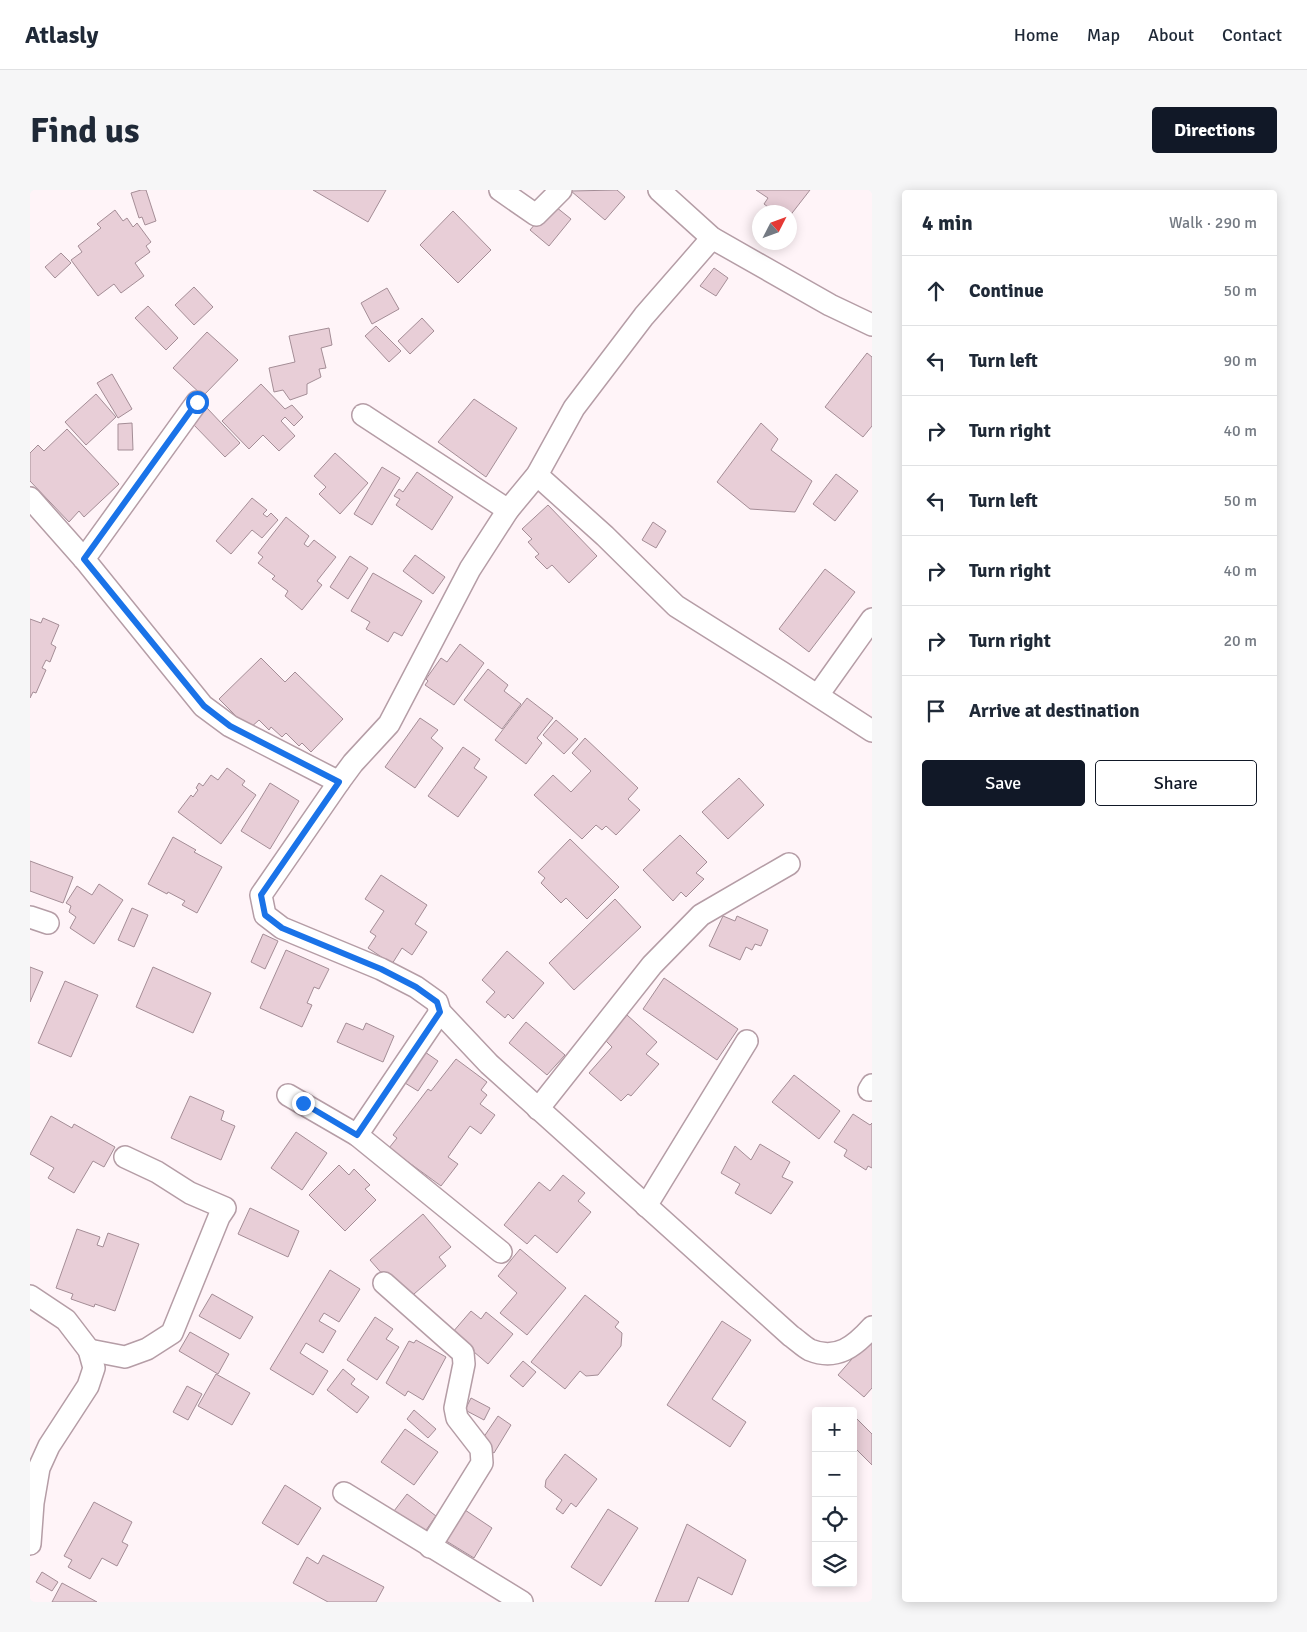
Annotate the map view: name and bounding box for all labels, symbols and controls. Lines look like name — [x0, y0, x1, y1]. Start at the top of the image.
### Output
text: Atlasly — [25, 20, 98, 50]
text: Home — [1014, 24, 1059, 46]
text: Map — [1087, 24, 1120, 46]
text: About — [1148, 24, 1194, 46]
text: Contact — [1222, 24, 1282, 46]
button: Directions — [1152, 107, 1277, 153]
text: Find us — [30, 109, 140, 152]
north arrow — [752, 205, 797, 250]
text: 4 min — [922, 210, 973, 236]
text: Walk · 290 m — [1169, 213, 1257, 233]
icon: ahead — [922, 277, 950, 305]
text: Continue — [969, 279, 1044, 303]
text: 50 m — [1223, 281, 1257, 301]
icon: left — [922, 347, 950, 375]
text: Turn left — [969, 349, 1038, 373]
text: 90 m — [1223, 351, 1257, 371]
route start — [186, 391, 209, 414]
icon: right — [922, 417, 950, 445]
text: Turn right — [969, 419, 1051, 443]
text: 40 m — [1223, 421, 1257, 441]
icon: left — [922, 487, 950, 515]
text: Turn left — [969, 489, 1038, 513]
text: 50 m — [1223, 491, 1257, 511]
icon: right — [922, 557, 950, 585]
text: Turn right — [969, 559, 1051, 583]
text: 40 m — [1223, 561, 1257, 581]
icon: right — [922, 627, 950, 655]
text: Turn right — [969, 629, 1051, 653]
text: 20 m — [1223, 631, 1257, 651]
icon: arrive — [922, 697, 950, 725]
text: Arrive at destination — [969, 699, 1140, 723]
button: Save — [922, 760, 1085, 806]
button: Share — [1095, 760, 1257, 806]
route end — [292, 1092, 315, 1115]
map controls — [812, 1407, 857, 1587]
button: + — [812, 1407, 857, 1452]
button: − — [812, 1452, 857, 1497]
button: locate — [812, 1497, 857, 1542]
button: layers — [812, 1542, 857, 1587]

